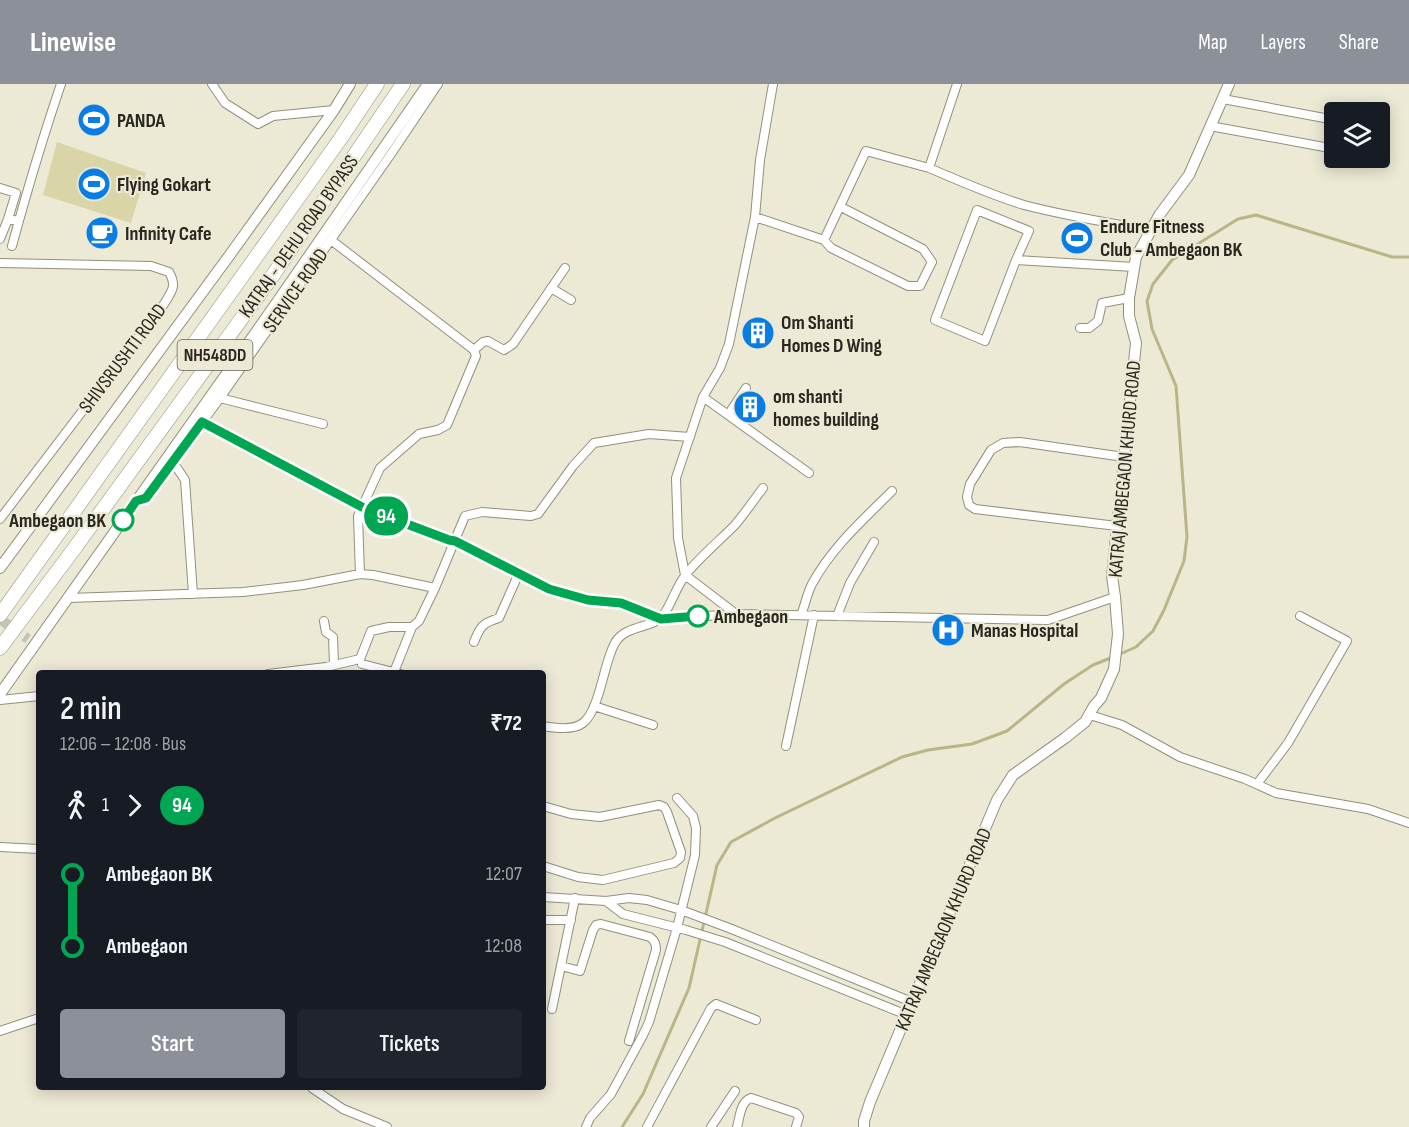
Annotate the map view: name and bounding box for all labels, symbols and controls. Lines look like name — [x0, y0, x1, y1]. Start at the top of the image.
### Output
text: Linewise — [30, 26, 116, 59]
text: Map — [1198, 30, 1227, 55]
text: Layers — [1260, 30, 1306, 55]
text: Share — [1339, 30, 1379, 55]
sports icon: PANDA — [76, 102, 112, 138]
map controls — [1324, 102, 1390, 168]
button: layers — [1324, 102, 1390, 168]
place label: PANDA — [117, 109, 166, 133]
street label: KATRAJ - DEHU ROAD BYPASS — [234, 151, 364, 322]
sports icon: Flying Gokart — [76, 166, 112, 202]
place label: Flying Gokart — [117, 173, 211, 197]
cafe icon: Infinity Cafe — [84, 215, 120, 251]
place label: Endure Fitness Club - Ambegaon BK — [1100, 215, 1243, 262]
sports icon: Endure Fitness Club - Ambegaon BK — [1059, 220, 1095, 256]
place label: Infinity Cafe — [125, 222, 212, 246]
street label: SERVICE ROAD — [258, 244, 334, 337]
street label: SHIVSRUSHTI ROAD — [74, 299, 172, 418]
place label: Om Shanti Homes D Wing — [781, 311, 882, 358]
building icon: Om Shanti Homes D Wing — [740, 315, 776, 351]
road number: NH548DD — [178, 340, 252, 370]
street label: KATRAJ AMBEGAON KHURD ROAD — [1104, 360, 1146, 579]
place label: om shanti homes building — [773, 385, 879, 432]
building icon: om shanti homes building — [732, 389, 768, 425]
line badge: 94 — [359, 496, 413, 536]
text: 94 — [376, 504, 396, 529]
place label: Ambegaon BK — [8, 509, 106, 533]
marker: Ambegaon BK — [112, 509, 134, 531]
marker: Ambegaon — [687, 605, 709, 627]
place label: Ambegaon — [713, 605, 788, 629]
hospital icon: Manas Hospital — [930, 612, 966, 648]
place label: Manas Hospital — [971, 619, 1078, 643]
text: 2 min — [60, 689, 122, 729]
text: ₹72 — [490, 710, 522, 737]
text: 12:06 – 12:08 · Bus — [60, 732, 186, 756]
icon: walk — [60, 789, 93, 822]
icon: forward — [118, 789, 151, 822]
text: 1 — [102, 793, 109, 817]
text: 94 — [172, 793, 192, 818]
street label: KATRAJ AMBEGAON KHURD ROAD — [890, 825, 997, 1034]
text: Ambegaon BK — [106, 861, 212, 888]
text: 12:07 — [486, 862, 522, 886]
text: Ambegaon — [106, 933, 188, 960]
text: 12:08 — [485, 934, 522, 958]
button: Start — [60, 1009, 285, 1078]
button: Tickets — [297, 1009, 522, 1078]

